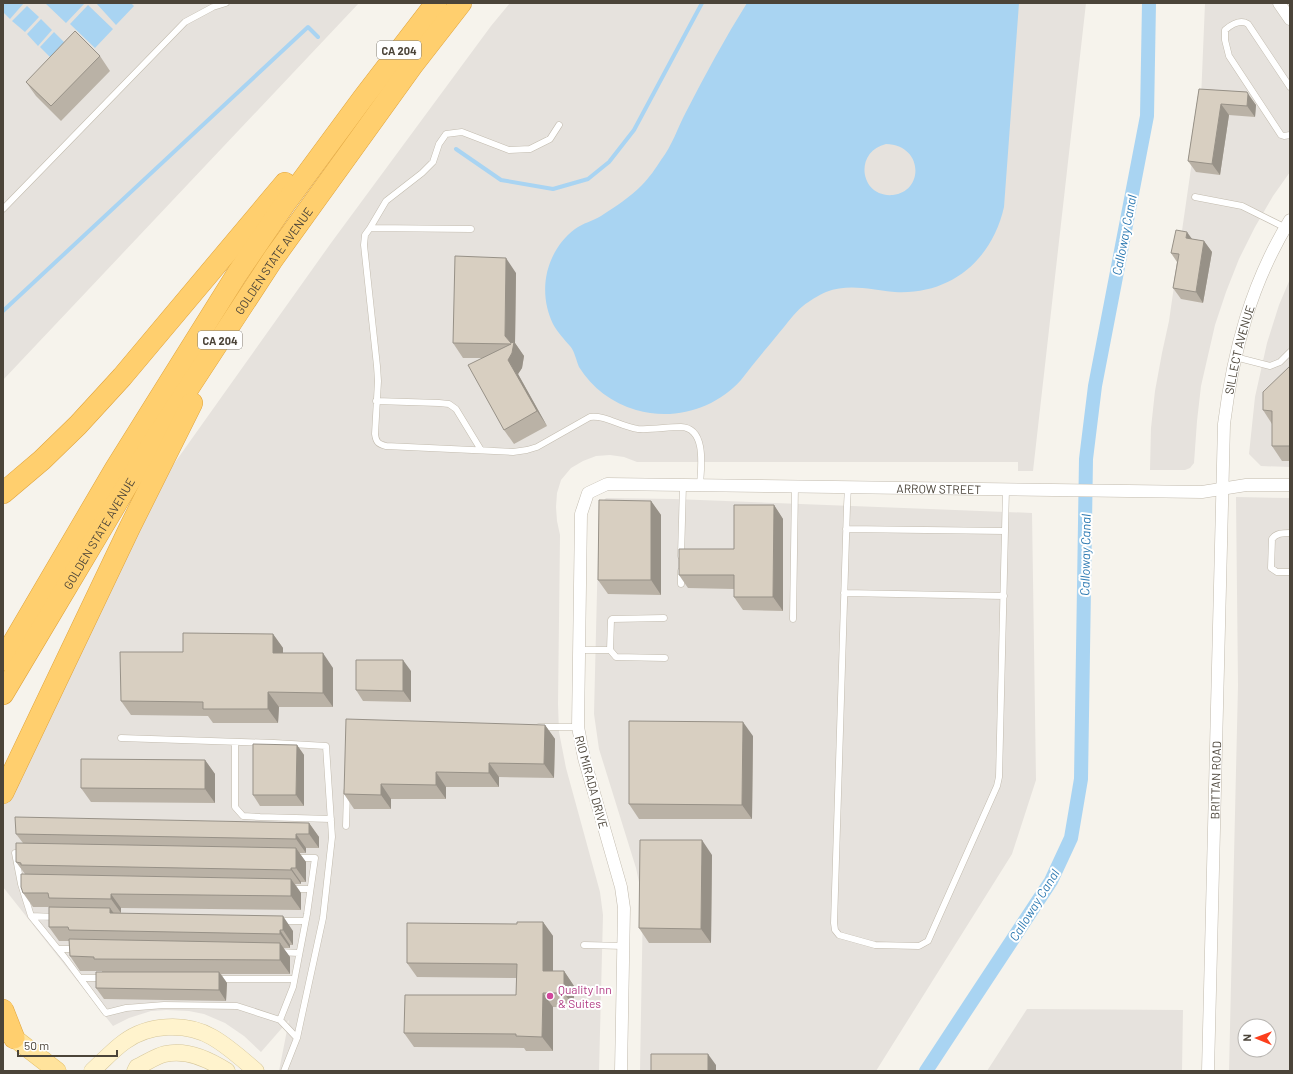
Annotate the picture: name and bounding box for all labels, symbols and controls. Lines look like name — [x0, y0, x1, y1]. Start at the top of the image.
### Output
road number: CA 204 — [377, 41, 421, 59]
water label: Calloway Canal — [1108, 193, 1140, 277]
street label: GOLDEN STATE AVENUE — [232, 204, 315, 317]
street label: SILLECT AVENUE — [1221, 303, 1257, 395]
road number: CA 204 — [198, 331, 242, 349]
street label: GOLDEN STATE AVENUE — [60, 475, 137, 591]
street label: ARROW STREET — [896, 481, 981, 496]
water label: Calloway Canal — [1076, 514, 1094, 596]
street label: RIO MIRADA DRIVE — [573, 734, 611, 830]
street label: BRITTAN ROAD — [1207, 741, 1223, 819]
water label: Calloway Canal — [1006, 866, 1063, 944]
place label: Quality Inn & Suites — [558, 982, 612, 1010]
marker: Quality Inn & Suites — [545, 991, 555, 1001]
north arrow — [1237, 1018, 1277, 1058]
scale bar — [18, 1032, 117, 1058]
text: N — [1240, 1034, 1253, 1042]
text: 50 m — [24, 1038, 49, 1052]

